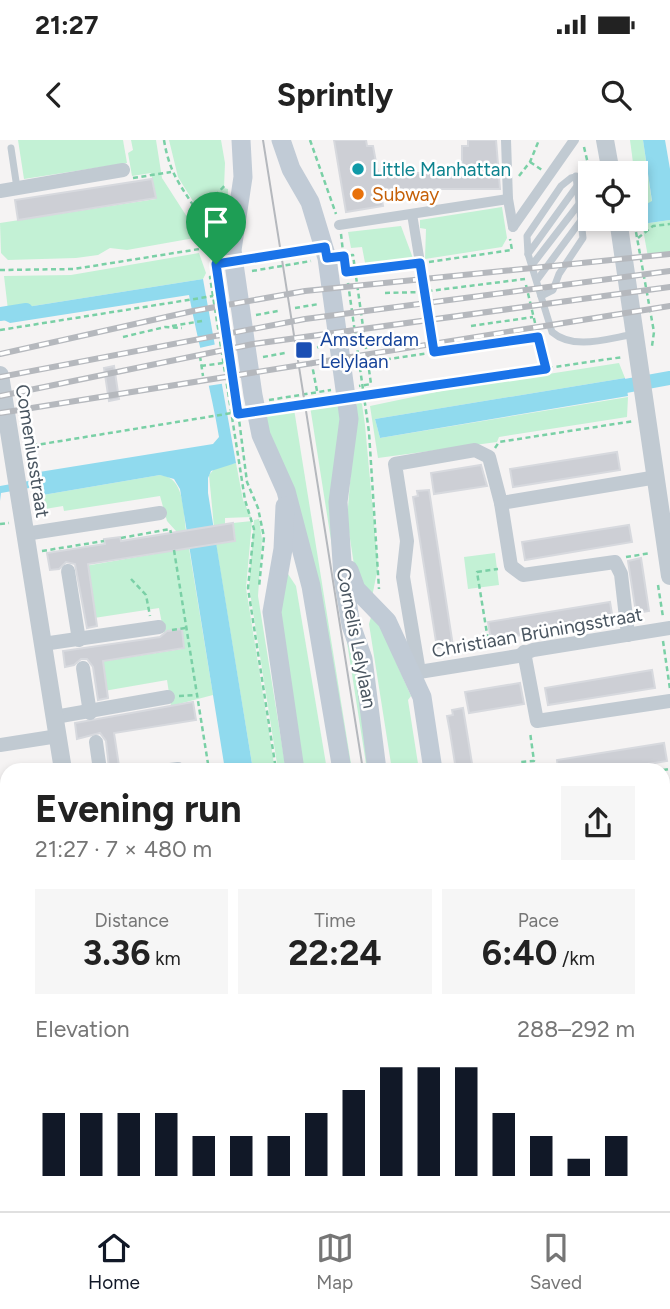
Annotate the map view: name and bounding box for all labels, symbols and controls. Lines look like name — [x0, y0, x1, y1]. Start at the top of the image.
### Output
text: 21:27 — [35, 9, 98, 41]
icon: back — [35, 76, 73, 114]
text: Sprintly — [277, 76, 393, 114]
icon: search — [597, 76, 635, 114]
place label: Little Manhattan — [372, 158, 511, 181]
marker: Little Manhattan — [350, 161, 366, 177]
map controls — [578, 161, 648, 231]
button: locate — [578, 161, 648, 231]
place label: Subway — [372, 183, 439, 206]
marker: Subway — [350, 186, 366, 202]
pin — [186, 192, 246, 264]
icon: arrive — [197, 203, 235, 241]
place label: Amsterdam Lelylaan — [320, 328, 419, 373]
marker: Amsterdam Lelylaan — [294, 340, 314, 360]
street label: Comeniusstraat — [11, 383, 54, 519]
street label: Cornelis Lelylaan — [332, 566, 381, 710]
street label: Christiaan Brüningsstraat — [430, 603, 644, 662]
text: Evening run — [35, 786, 242, 832]
button: share — [561, 786, 635, 860]
text: 21:27 · 7 × 480 m — [35, 835, 212, 863]
text: Distance — [94, 909, 169, 932]
text: Time — [314, 909, 356, 932]
text: Pace — [518, 909, 559, 932]
text: 3.36 — [83, 932, 151, 974]
text: 22:24 — [288, 932, 382, 974]
text: 6:40 — [482, 932, 557, 974]
text: km — [151, 947, 181, 970]
text: /km — [557, 947, 595, 970]
text: Elevation — [35, 1015, 130, 1043]
text: 288–292 m — [517, 1015, 635, 1043]
tab: Home — [88, 1229, 140, 1294]
tab: Map — [316, 1229, 354, 1294]
tab: Saved — [530, 1229, 582, 1294]

